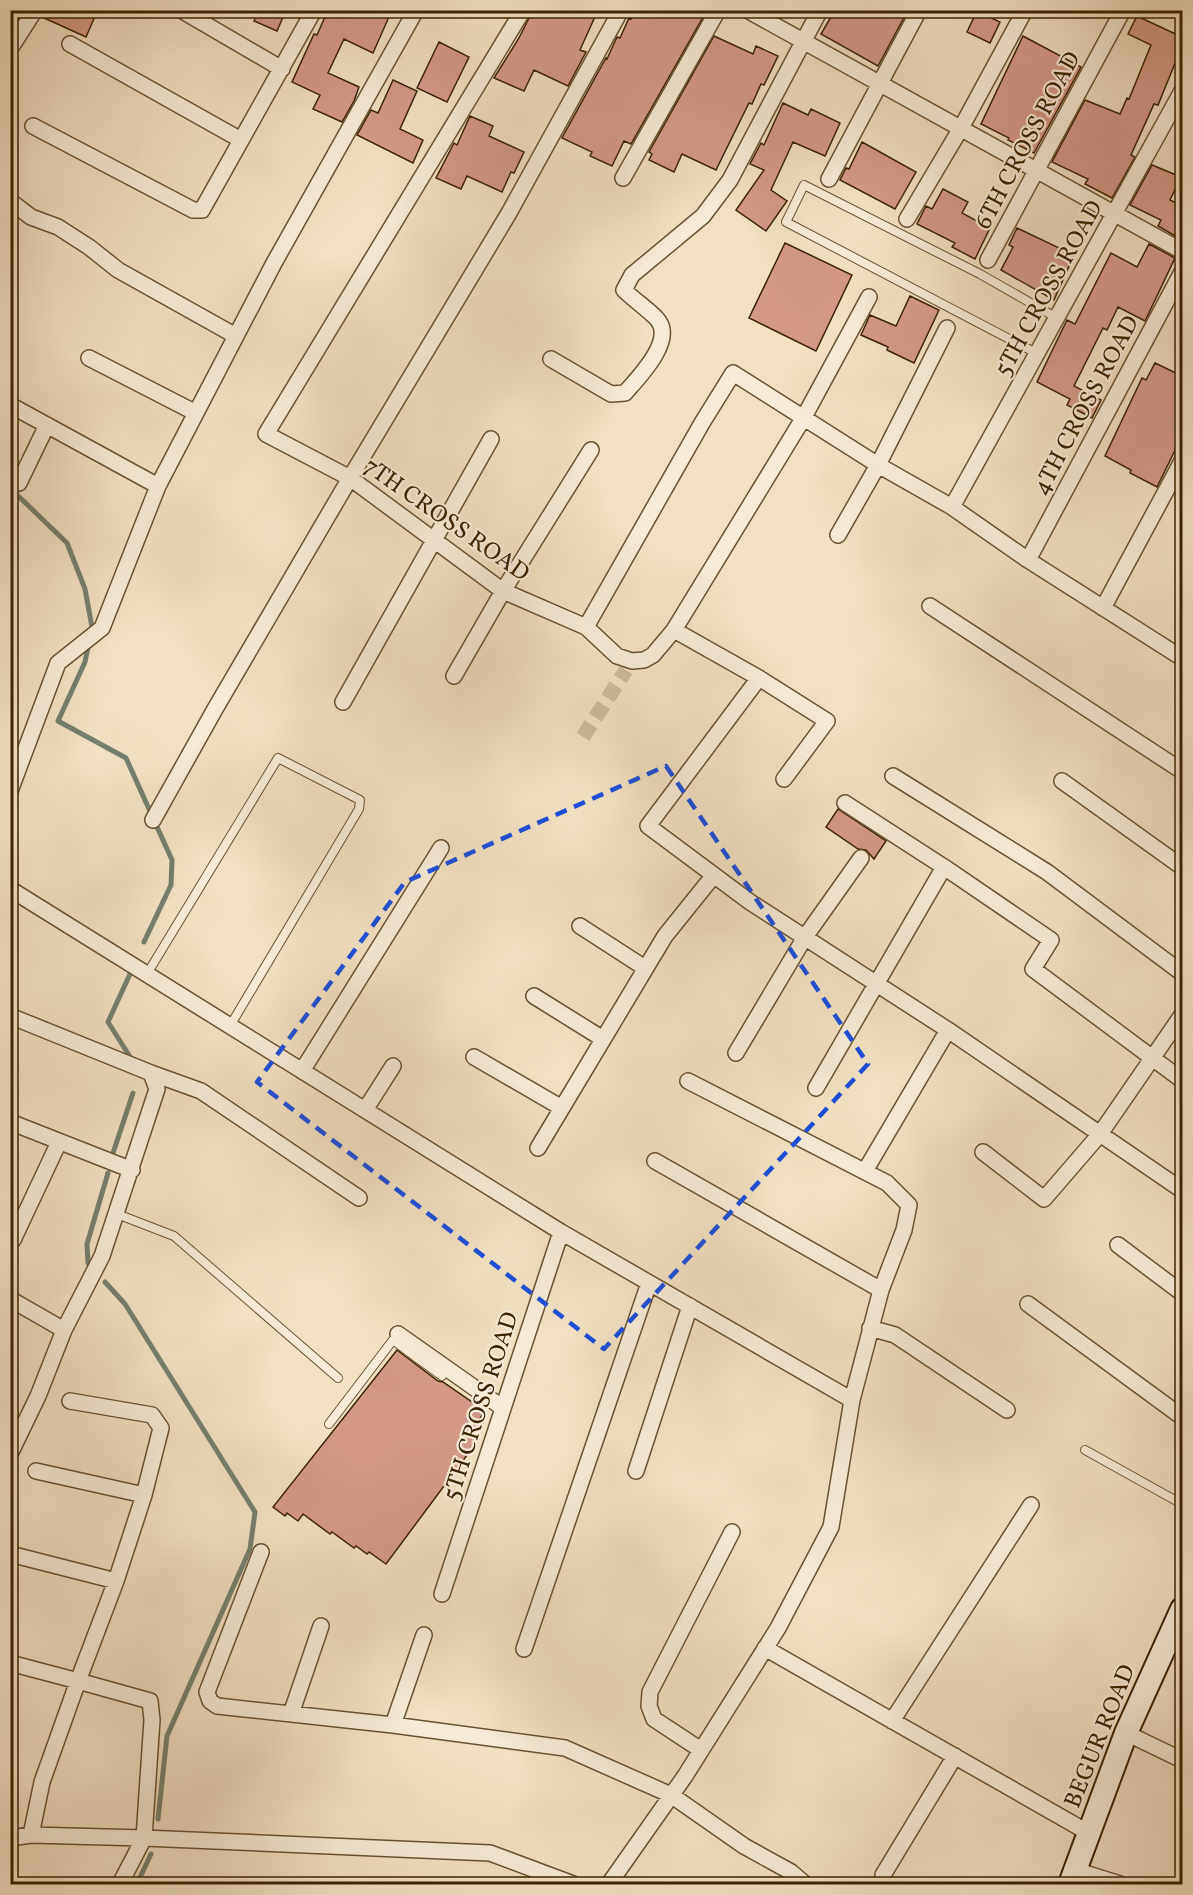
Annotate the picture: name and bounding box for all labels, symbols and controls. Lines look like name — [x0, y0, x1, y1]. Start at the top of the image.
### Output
street label: 6TH CROSS ROAD — [967, 46, 1090, 236]
street label: 5TH CROSS ROAD — [987, 195, 1112, 383]
street label: 4TH CROSS ROAD — [1025, 310, 1149, 502]
street label: 7TH CROSS ROAD — [356, 451, 536, 591]
street label: 5TH CROSS ROAD — [435, 1308, 528, 1505]
street label: BEGUR ROAD — [1057, 1660, 1145, 1814]

